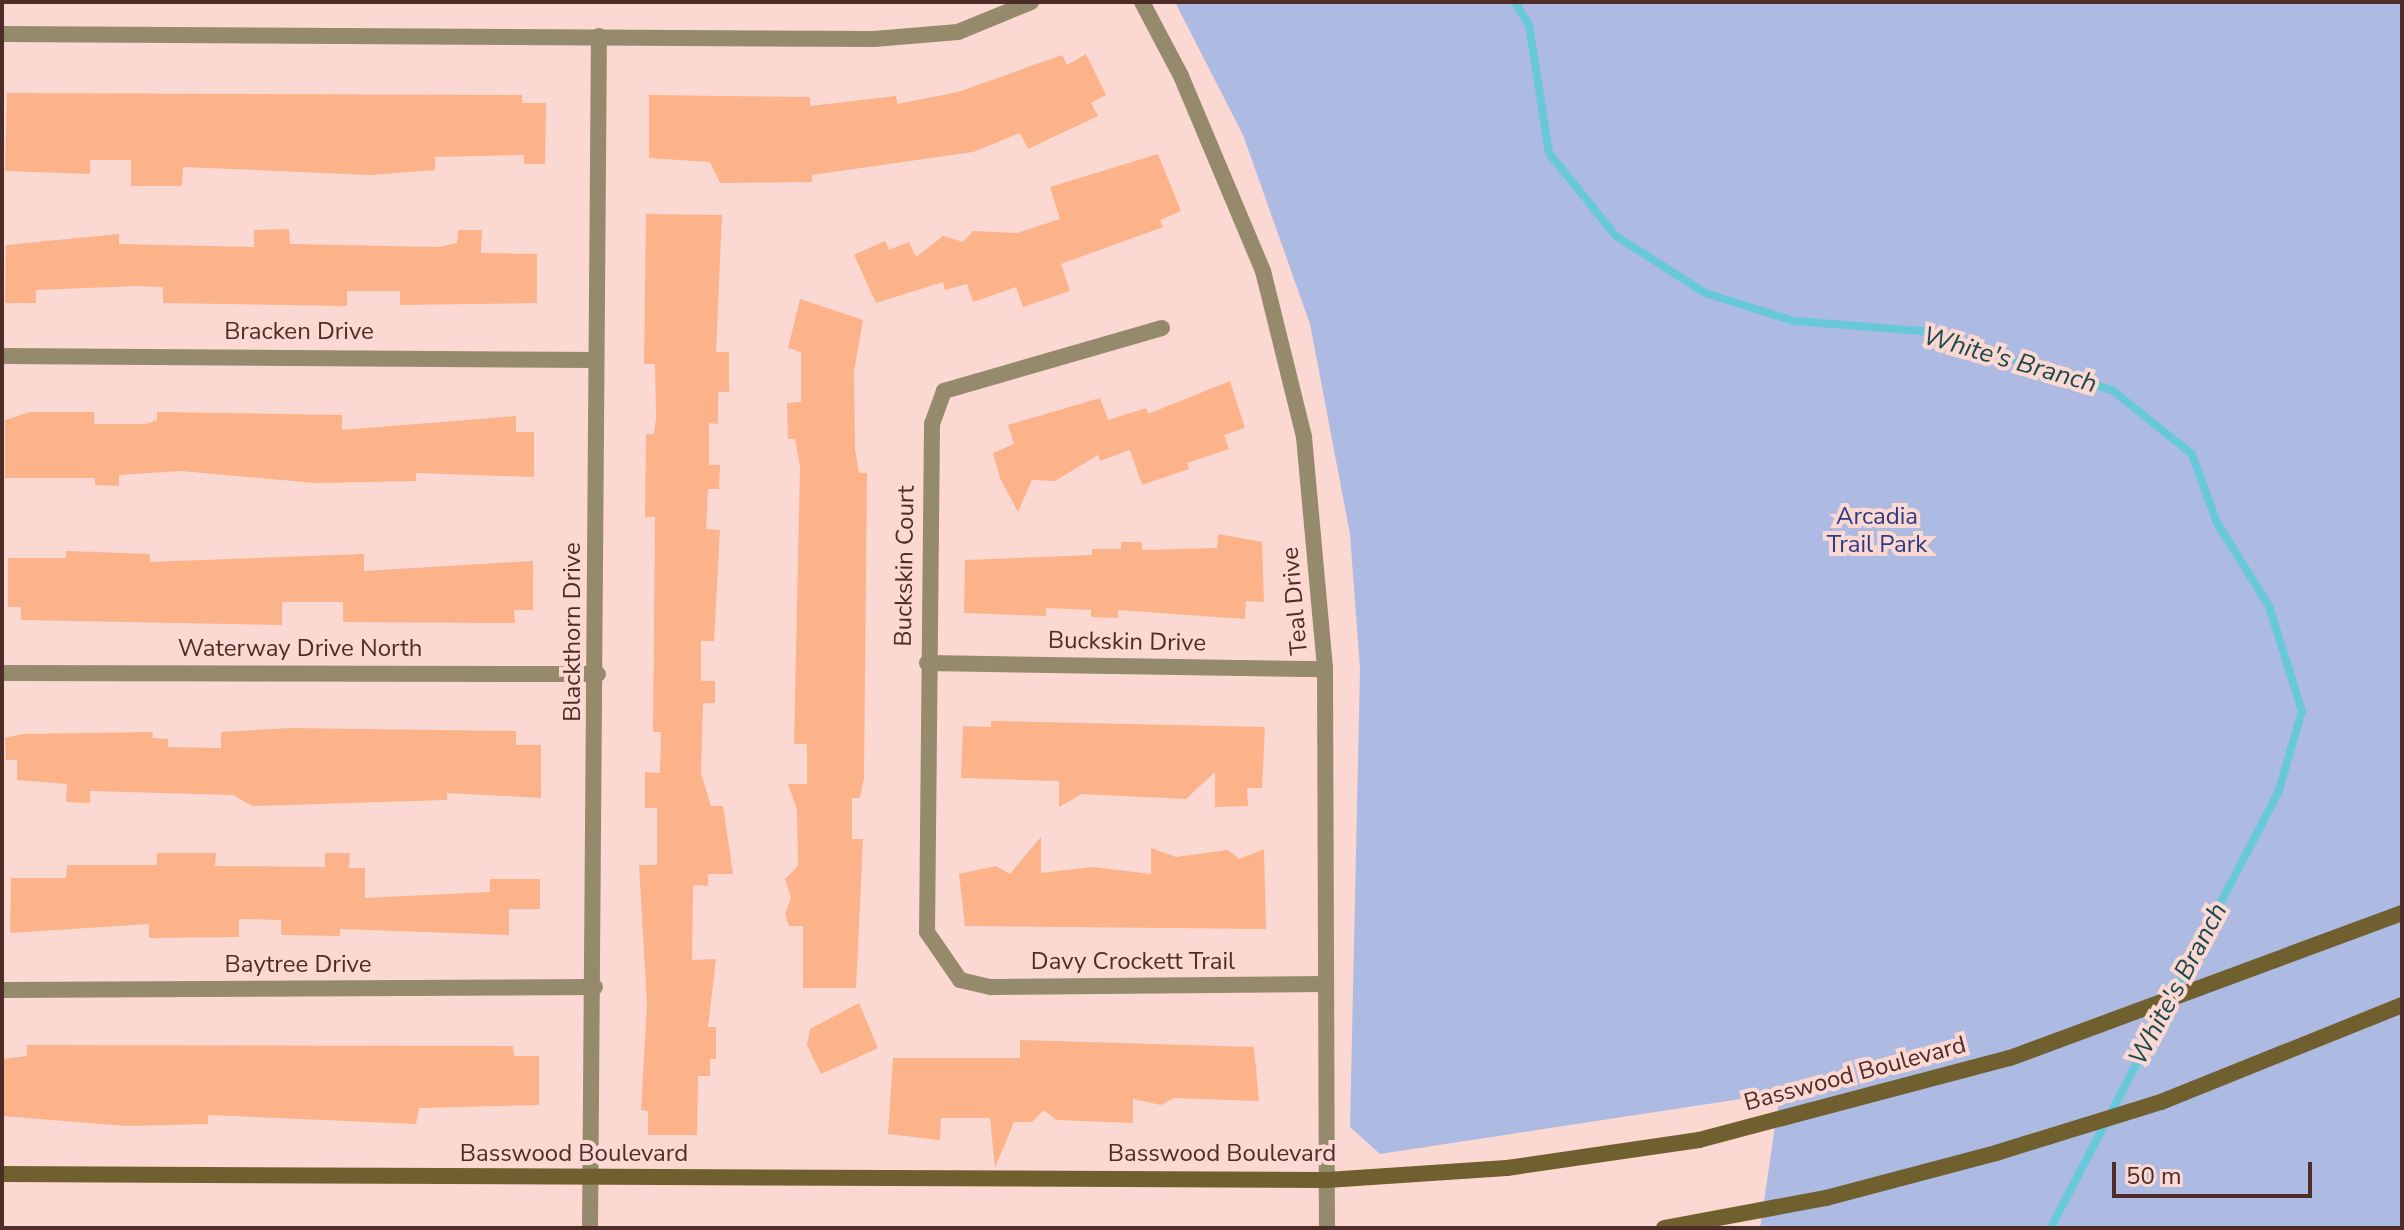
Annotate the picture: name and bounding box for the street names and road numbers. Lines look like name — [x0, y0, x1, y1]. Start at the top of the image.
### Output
street label: Bracken Drive — [224, 318, 374, 346]
street label: Buckskin Court — [889, 485, 921, 647]
street label: Blackthorn Drive — [559, 542, 587, 722]
street label: Teal Drive — [1276, 546, 1314, 656]
street label: Buckskin Drive — [1048, 626, 1206, 658]
street label: Waterway Drive North — [178, 635, 422, 663]
street label: Davy Crockett Trail — [1031, 948, 1235, 976]
street label: Baytree Drive — [225, 951, 371, 979]
street label: Basswood Boulevard — [1741, 1031, 1969, 1117]
street label: Basswood Boulevard — [460, 1140, 688, 1168]
street label: Basswood Boulevard — [1108, 1140, 1336, 1168]

